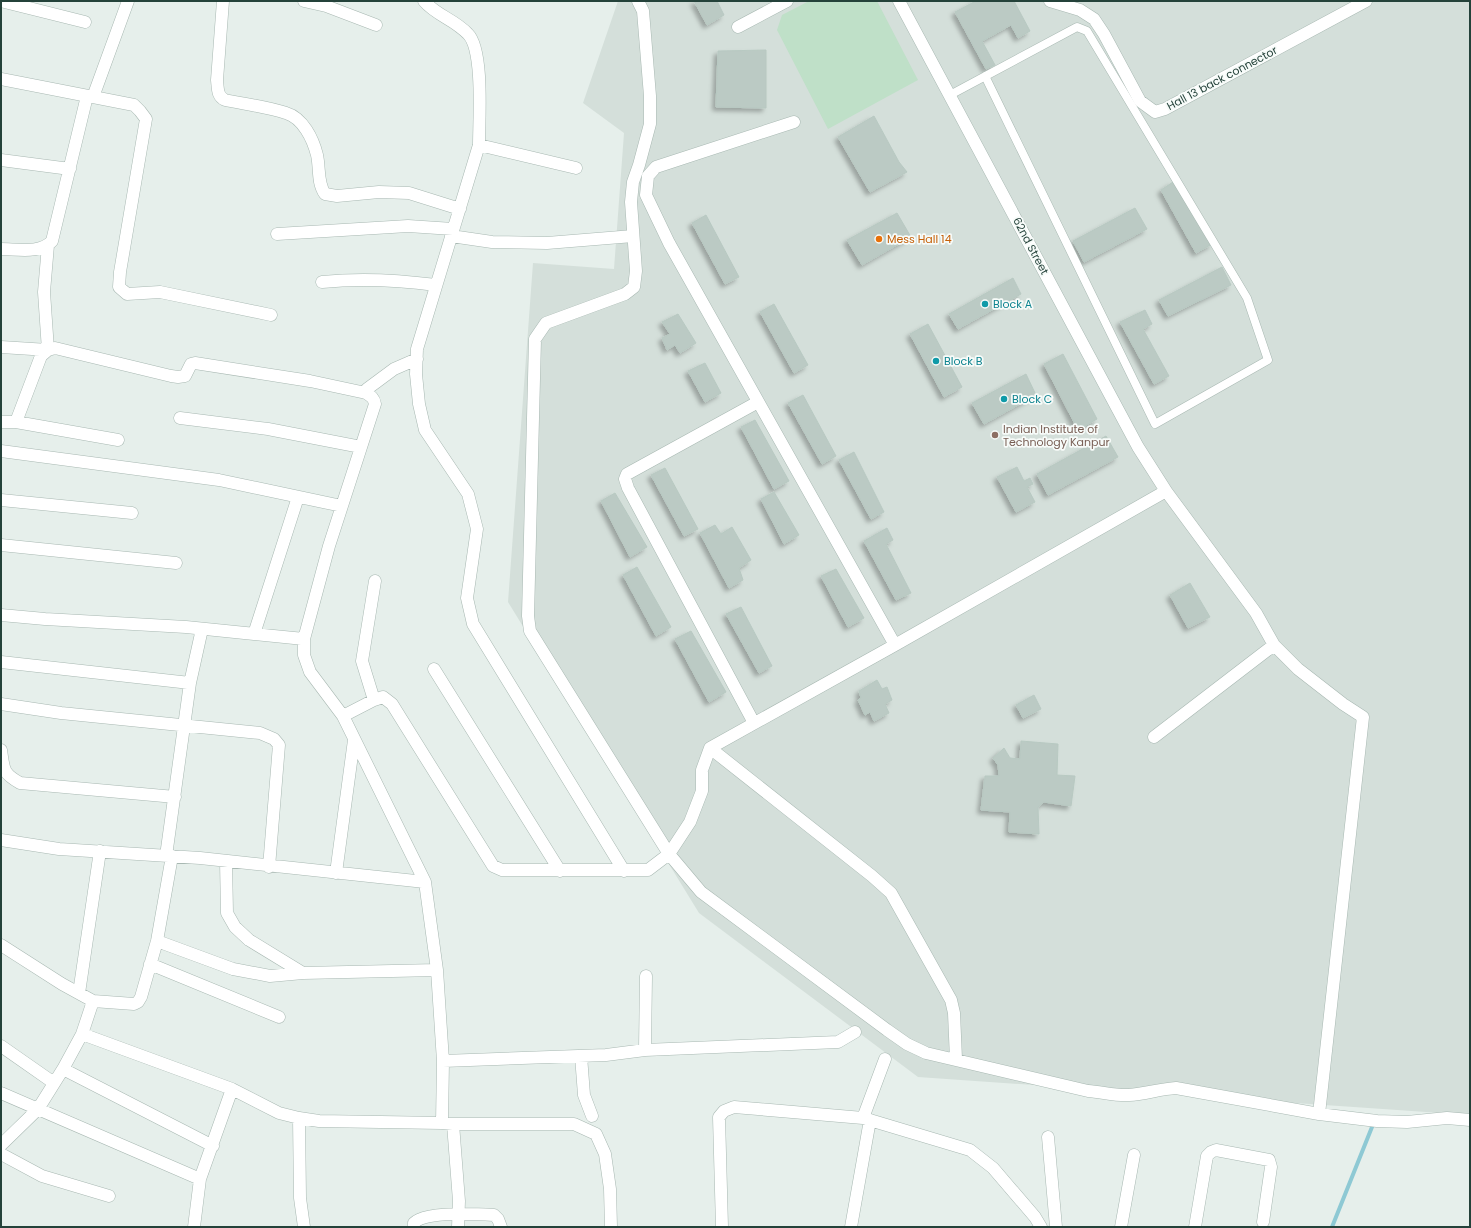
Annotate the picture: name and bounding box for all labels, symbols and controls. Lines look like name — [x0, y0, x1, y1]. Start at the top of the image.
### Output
street label: Hall 13 back connector — [1164, 42, 1280, 114]
street label: 62nd Street — [1009, 214, 1053, 278]
place label: Mess Hall 14 — [887, 231, 952, 247]
marker: Mess Hall 14 — [874, 234, 884, 244]
place label: Block A — [993, 296, 1033, 312]
marker: Block A — [980, 299, 990, 309]
place label: Block B — [944, 353, 983, 369]
marker: Block B — [931, 356, 941, 366]
place label: Block C — [1012, 391, 1052, 407]
marker: Block C — [999, 394, 1009, 404]
place label: Indian Institute of Technology Kanpur — [1003, 421, 1110, 450]
marker: Indian Institute of Technology Kanpur — [990, 430, 1000, 440]

